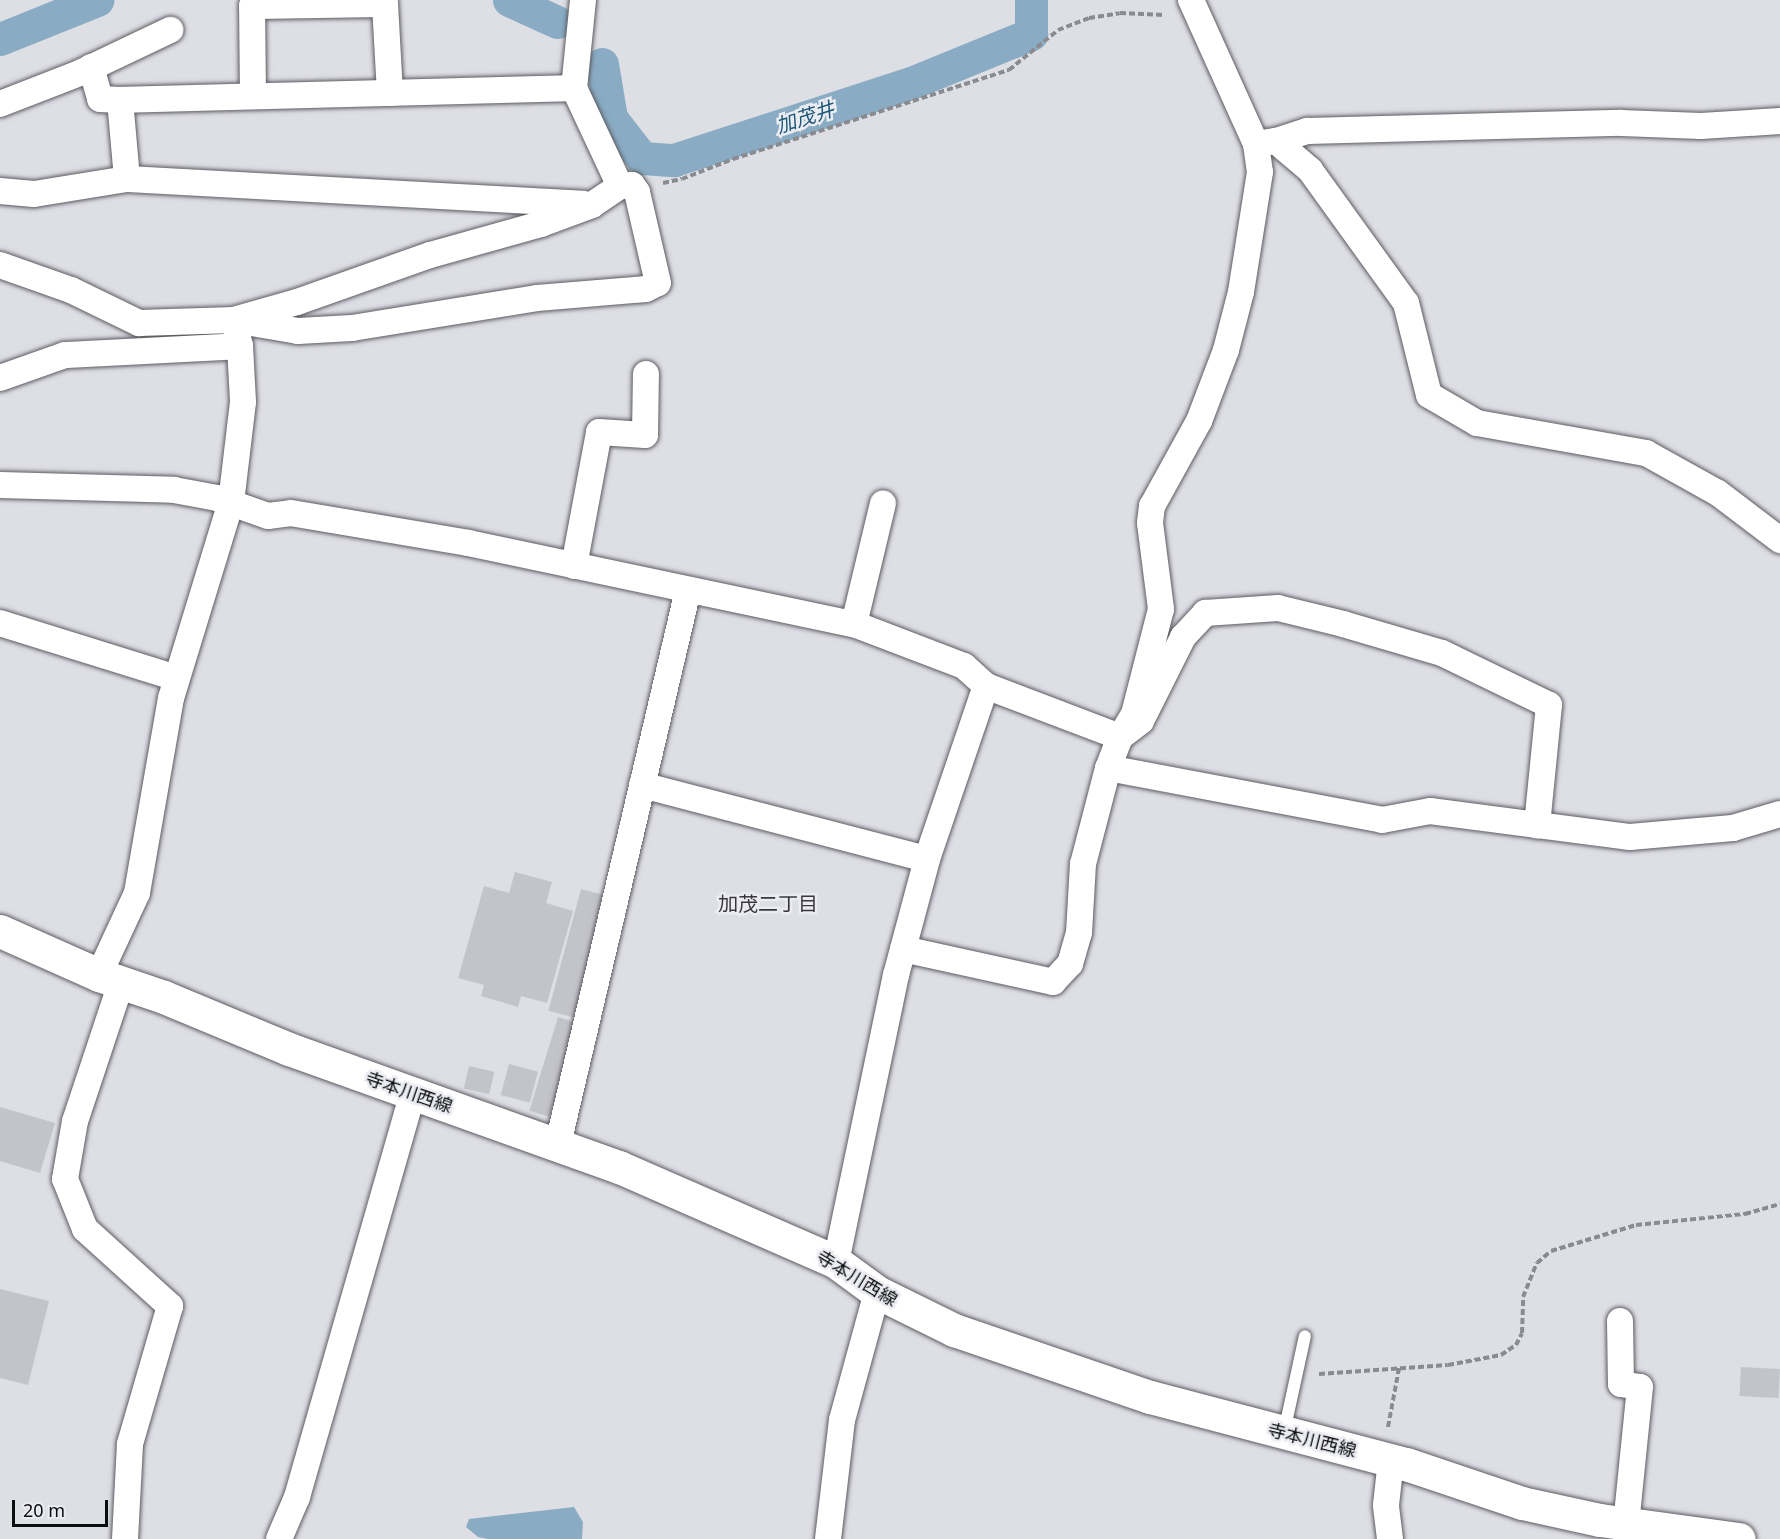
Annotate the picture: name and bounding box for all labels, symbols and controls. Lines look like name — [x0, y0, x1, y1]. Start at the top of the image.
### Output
water label: 加茂井 — [773, 96, 837, 138]
district label: 加茂二丁目 — [718, 891, 818, 915]
street label: 寺本川西線 — [363, 1067, 455, 1117]
street label: 寺本川西線 — [813, 1246, 901, 1310]
street label: 寺本川西線 — [1266, 1419, 1358, 1461]
scale bar — [15, 1488, 111, 1526]
text: 20 m — [23, 1498, 65, 1522]

